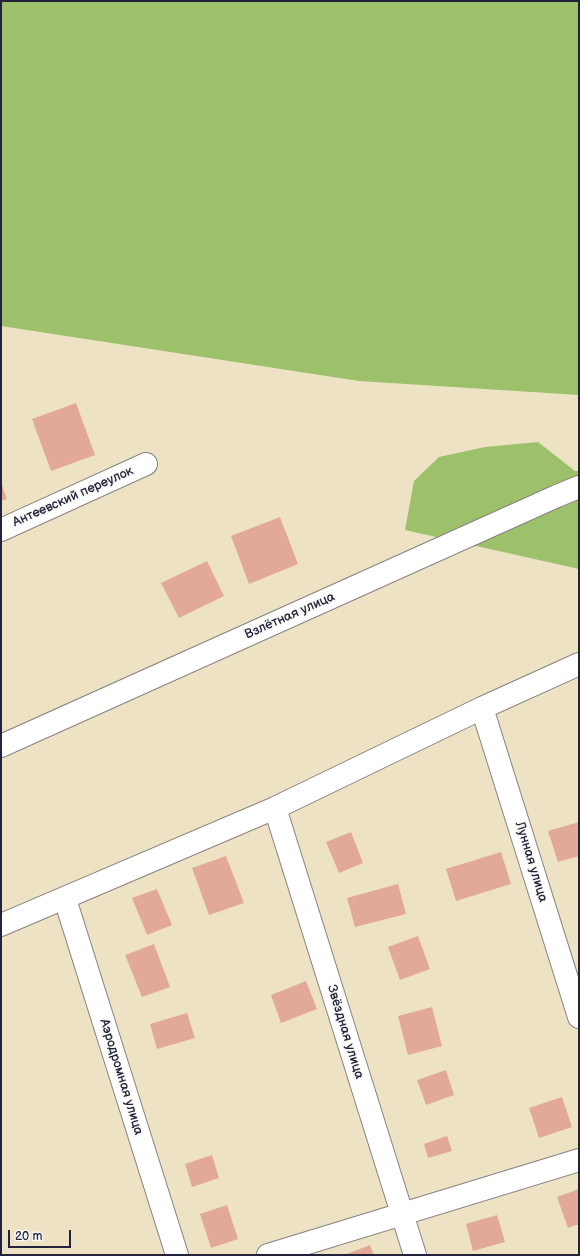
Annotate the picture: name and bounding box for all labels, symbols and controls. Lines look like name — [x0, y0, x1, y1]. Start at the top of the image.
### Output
street label: Антеевский переулок — [10, 463, 136, 531]
street label: Взлётная улица — [243, 589, 337, 643]
street label: Лунная улица — [511, 820, 551, 904]
street label: Звёздная улица — [323, 983, 367, 1081]
street label: Аэродромная улица — [96, 1017, 146, 1137]
scale bar — [10, 1222, 73, 1248]
text: 20 m — [15, 1229, 42, 1244]

